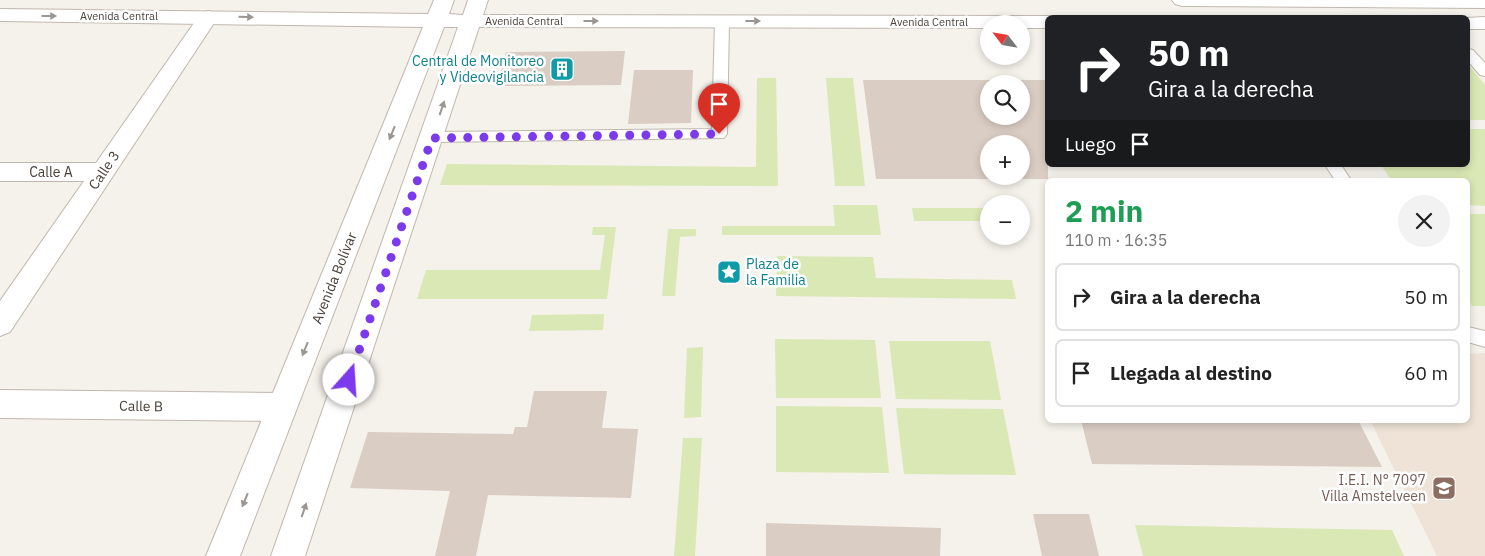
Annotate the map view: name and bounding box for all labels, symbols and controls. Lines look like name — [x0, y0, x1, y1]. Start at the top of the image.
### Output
street label: Avenida Central — [80, 9, 158, 23]
one-way arrow — [41, 12, 57, 20]
one-way arrow — [238, 14, 254, 22]
street label: Avenida Central — [485, 14, 563, 28]
street label: Avenida Central — [890, 15, 968, 29]
north arrow — [980, 15, 1030, 65]
map controls — [980, 15, 1030, 245]
one-way arrow — [583, 17, 599, 25]
one-way arrow — [745, 17, 761, 25]
text: 50 m — [1148, 30, 1230, 76]
icon: right — [1065, 35, 1130, 100]
place label: Central de Monitoreo y Videovigilancia — [412, 52, 545, 86]
building icon: Central de Monitoreo y Videovigilancia — [549, 56, 575, 82]
text: Gira a la derecha — [1148, 74, 1314, 103]
button: search — [980, 75, 1030, 125]
pin — [698, 83, 740, 134]
icon: arrive — [705, 90, 733, 118]
one-way arrow — [438, 100, 446, 115]
one-way arrow — [387, 126, 395, 140]
icon: arrive — [1126, 130, 1154, 158]
text: Luego — [1065, 132, 1116, 156]
button: + — [980, 135, 1030, 185]
street label: Calle 3 — [84, 147, 124, 193]
street label: Calle A — [29, 163, 73, 181]
text: 2 min — [1065, 191, 1143, 230]
button: − — [980, 195, 1030, 245]
button: close — [1398, 195, 1450, 247]
street label: Avenida Bolívar — [307, 230, 361, 326]
text: 110 m · 16:35 — [1065, 230, 1167, 250]
place label: Plaza de la Familia — [746, 255, 806, 289]
place icon: Plaza de la Familia — [716, 259, 742, 285]
icon: right — [1067, 283, 1095, 311]
text: Gira a la derecha — [1110, 285, 1261, 309]
text: 50 m — [1404, 285, 1448, 309]
one-way arrow — [301, 342, 309, 356]
position arrow — [322, 353, 374, 405]
icon: arrive — [1067, 359, 1095, 387]
text: Llegada al destino — [1110, 361, 1272, 385]
text: 60 m — [1404, 361, 1448, 385]
street label: Calle B — [119, 397, 163, 415]
place label: I.E.I. N° 7097 Villa Amstelveen — [1321, 471, 1426, 505]
school or university icon: I.E.I. N° 7097 Villa Amstelveen — [1431, 475, 1457, 501]
one-way arrow — [241, 493, 249, 508]
one-way arrow — [300, 502, 308, 517]

